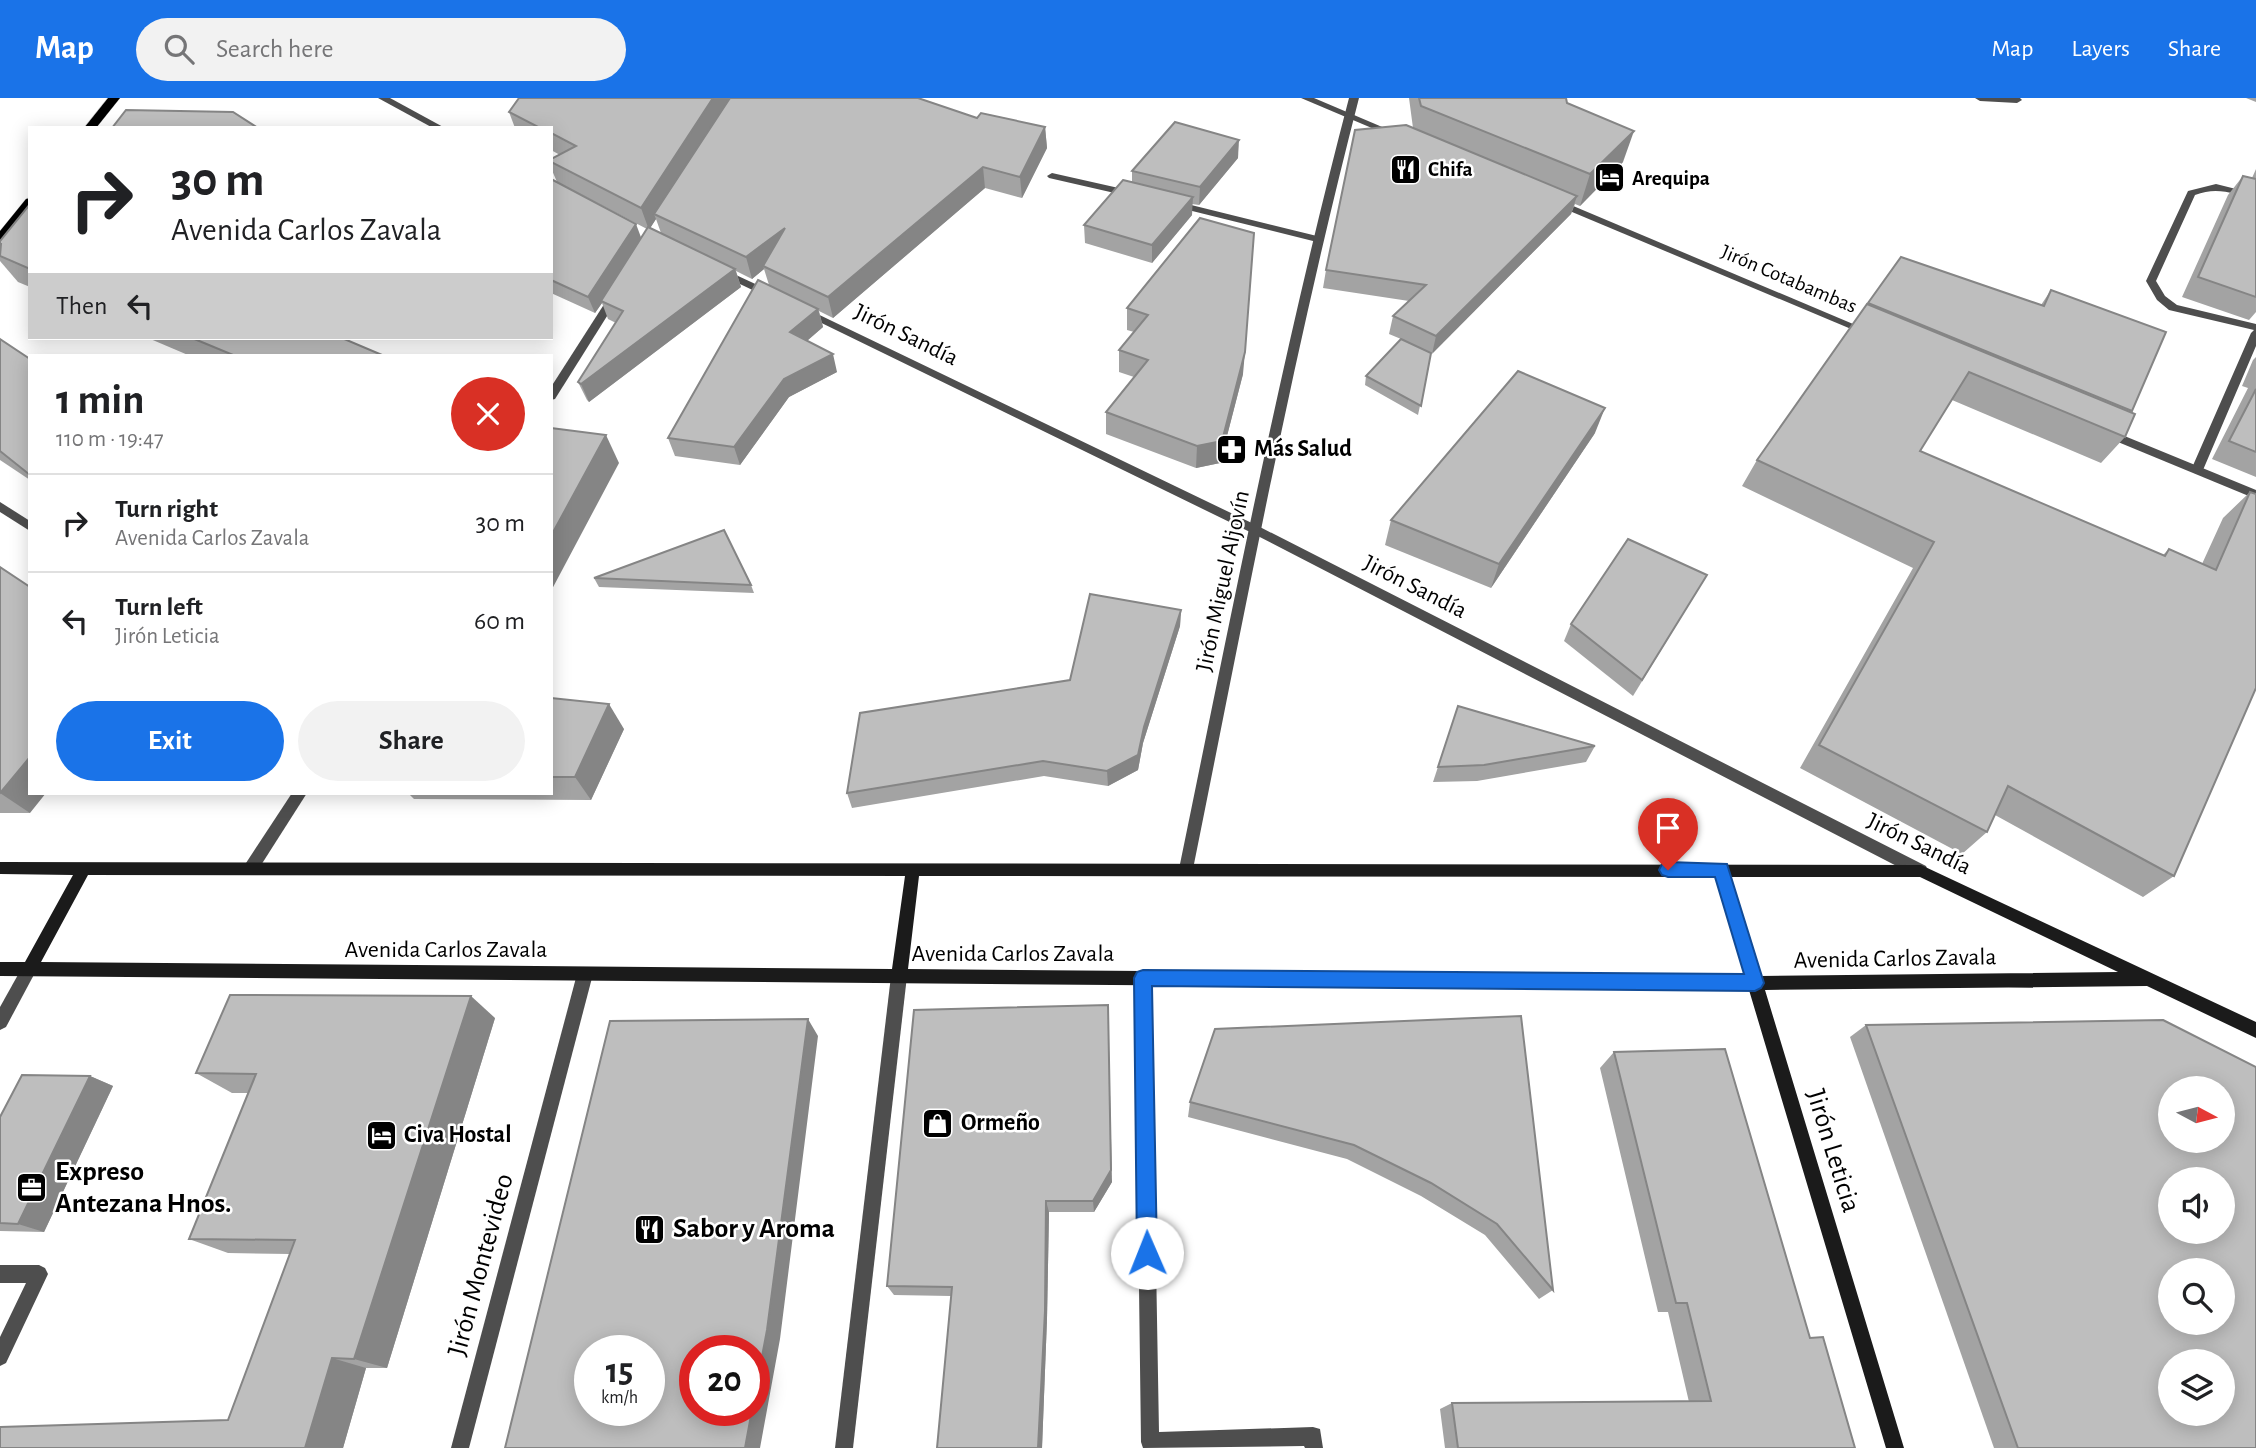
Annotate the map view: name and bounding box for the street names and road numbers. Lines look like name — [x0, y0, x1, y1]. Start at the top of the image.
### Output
street label: Jirón Cotabambas — [1718, 241, 1860, 317]
street label: Jirón Sandía — [850, 300, 962, 370]
street label: Jirón Miguel Aljovín — [1192, 488, 1254, 674]
street label: Jirón Sandía — [1360, 551, 1470, 623]
street label: Jirón Sandía — [1863, 809, 1975, 879]
street label: Avenida Carlos Zavala — [345, 938, 547, 962]
street label: Avenida Carlos Zavala — [912, 942, 1114, 966]
street label: Avenida Carlos Zavala — [1793, 945, 1997, 973]
street label: Jirón Leticia — [1801, 1086, 1865, 1216]
street label: Jirón Montevideo — [443, 1171, 519, 1359]

